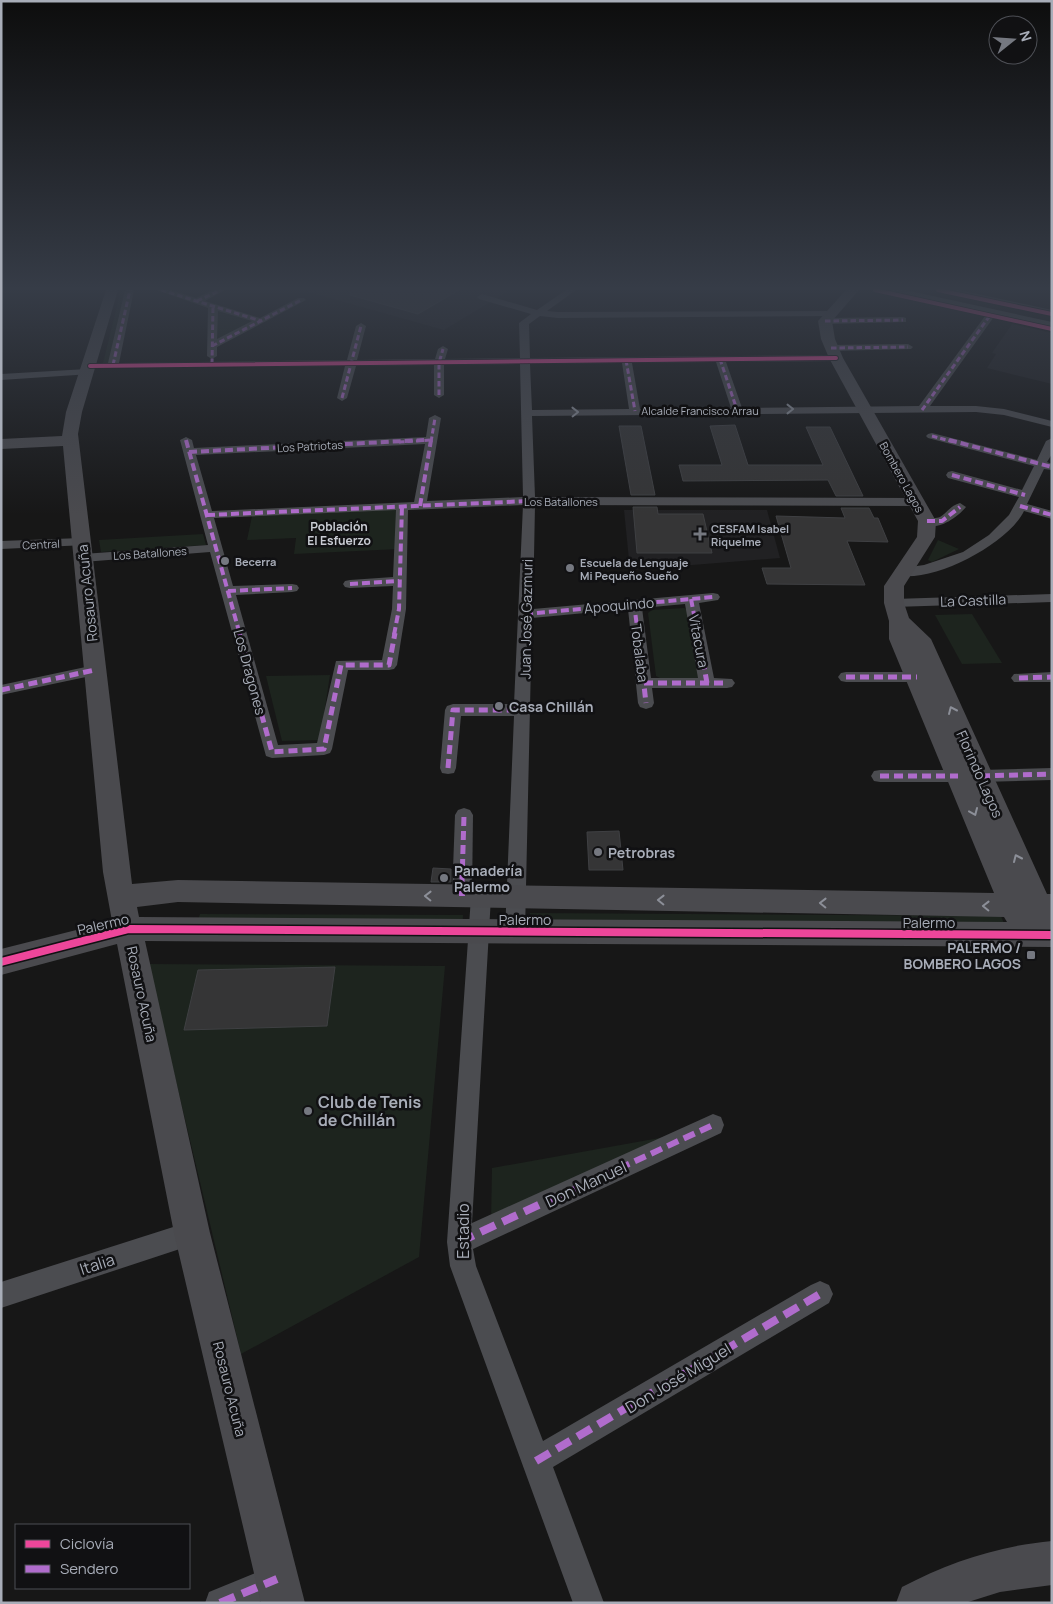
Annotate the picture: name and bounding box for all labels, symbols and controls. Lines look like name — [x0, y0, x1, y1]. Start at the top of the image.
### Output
north arrow — [988, 15, 1038, 65]
text: N — [1015, 28, 1036, 44]
street label: Alcalde Francisco Arrau — [641, 403, 759, 418]
one-way arrow — [786, 404, 794, 414]
one-way arrow — [571, 407, 579, 417]
street label: Los Patriotas — [277, 437, 344, 455]
street label: Bombero Lagos — [876, 439, 928, 515]
street label: Los Batallones — [524, 494, 598, 509]
district label: Población El Esfuerzo — [307, 518, 371, 549]
place label: CESFAM Isabel Riquelme — [711, 521, 789, 549]
marker: CESFAM Isabel Riquelme — [693, 527, 707, 541]
street label: Central — [22, 536, 60, 552]
street label: Los Batallones — [113, 543, 188, 563]
street label: Rosauro Acuña — [72, 544, 102, 642]
place label: Becerra — [235, 554, 276, 569]
marker: Becerra — [219, 555, 231, 567]
place label: Escuela de Lenguaje Mi Pequeño Sueño — [580, 555, 689, 583]
street label: Juan José Gazmuri — [515, 559, 537, 679]
marker: Escuela de Lenguaje Mi Pequeño Sueño — [564, 562, 576, 574]
street label: La Castilla — [940, 589, 1006, 611]
street label: Apoquindo — [583, 592, 655, 618]
street label: Vitacura — [685, 613, 713, 669]
street label: Tobalaba — [627, 623, 653, 683]
street label: Los Dragones — [229, 627, 271, 717]
place label: Casa Chillán — [509, 697, 594, 716]
marker: Casa Chillán — [493, 700, 505, 712]
one-way arrow — [947, 706, 958, 715]
street label: Florindo Lagos — [952, 727, 1008, 821]
one-way arrow — [967, 807, 978, 816]
place label: Petrobras — [608, 843, 676, 862]
marker: Petrobras — [592, 846, 604, 858]
one-way arrow — [1013, 854, 1024, 863]
place label: Panadería Palermo — [454, 861, 522, 896]
marker: Panadería Palermo — [438, 872, 450, 884]
one-way arrow — [424, 891, 432, 901]
one-way arrow — [656, 895, 664, 905]
one-way arrow — [819, 898, 826, 908]
one-way arrow — [981, 901, 989, 911]
street label: Palermo — [75, 909, 131, 939]
street label: Palermo — [499, 910, 551, 929]
street label: Palermo — [903, 913, 955, 932]
place label: PALERMO / BOMBERO LAGOS — [904, 938, 1021, 973]
street label: Rosauro Acuña — [123, 944, 161, 1044]
marker: PALERMO / BOMBERO LAGOS — [1025, 949, 1037, 961]
place label: Club de Tenis de Chillán — [318, 1091, 421, 1131]
marker: Club de Tenis de Chillán — [302, 1105, 314, 1117]
street label: Don Manuel — [542, 1156, 630, 1212]
street label: Estadio — [452, 1203, 474, 1259]
street label: Italia — [77, 1248, 117, 1280]
street label: Don José Miguel — [621, 1338, 735, 1418]
street label: Rosauro Acuña — [209, 1339, 251, 1439]
legend — [15, 1524, 190, 1589]
text: Ciclovía — [60, 1533, 114, 1554]
text: Sendero — [60, 1558, 119, 1579]

